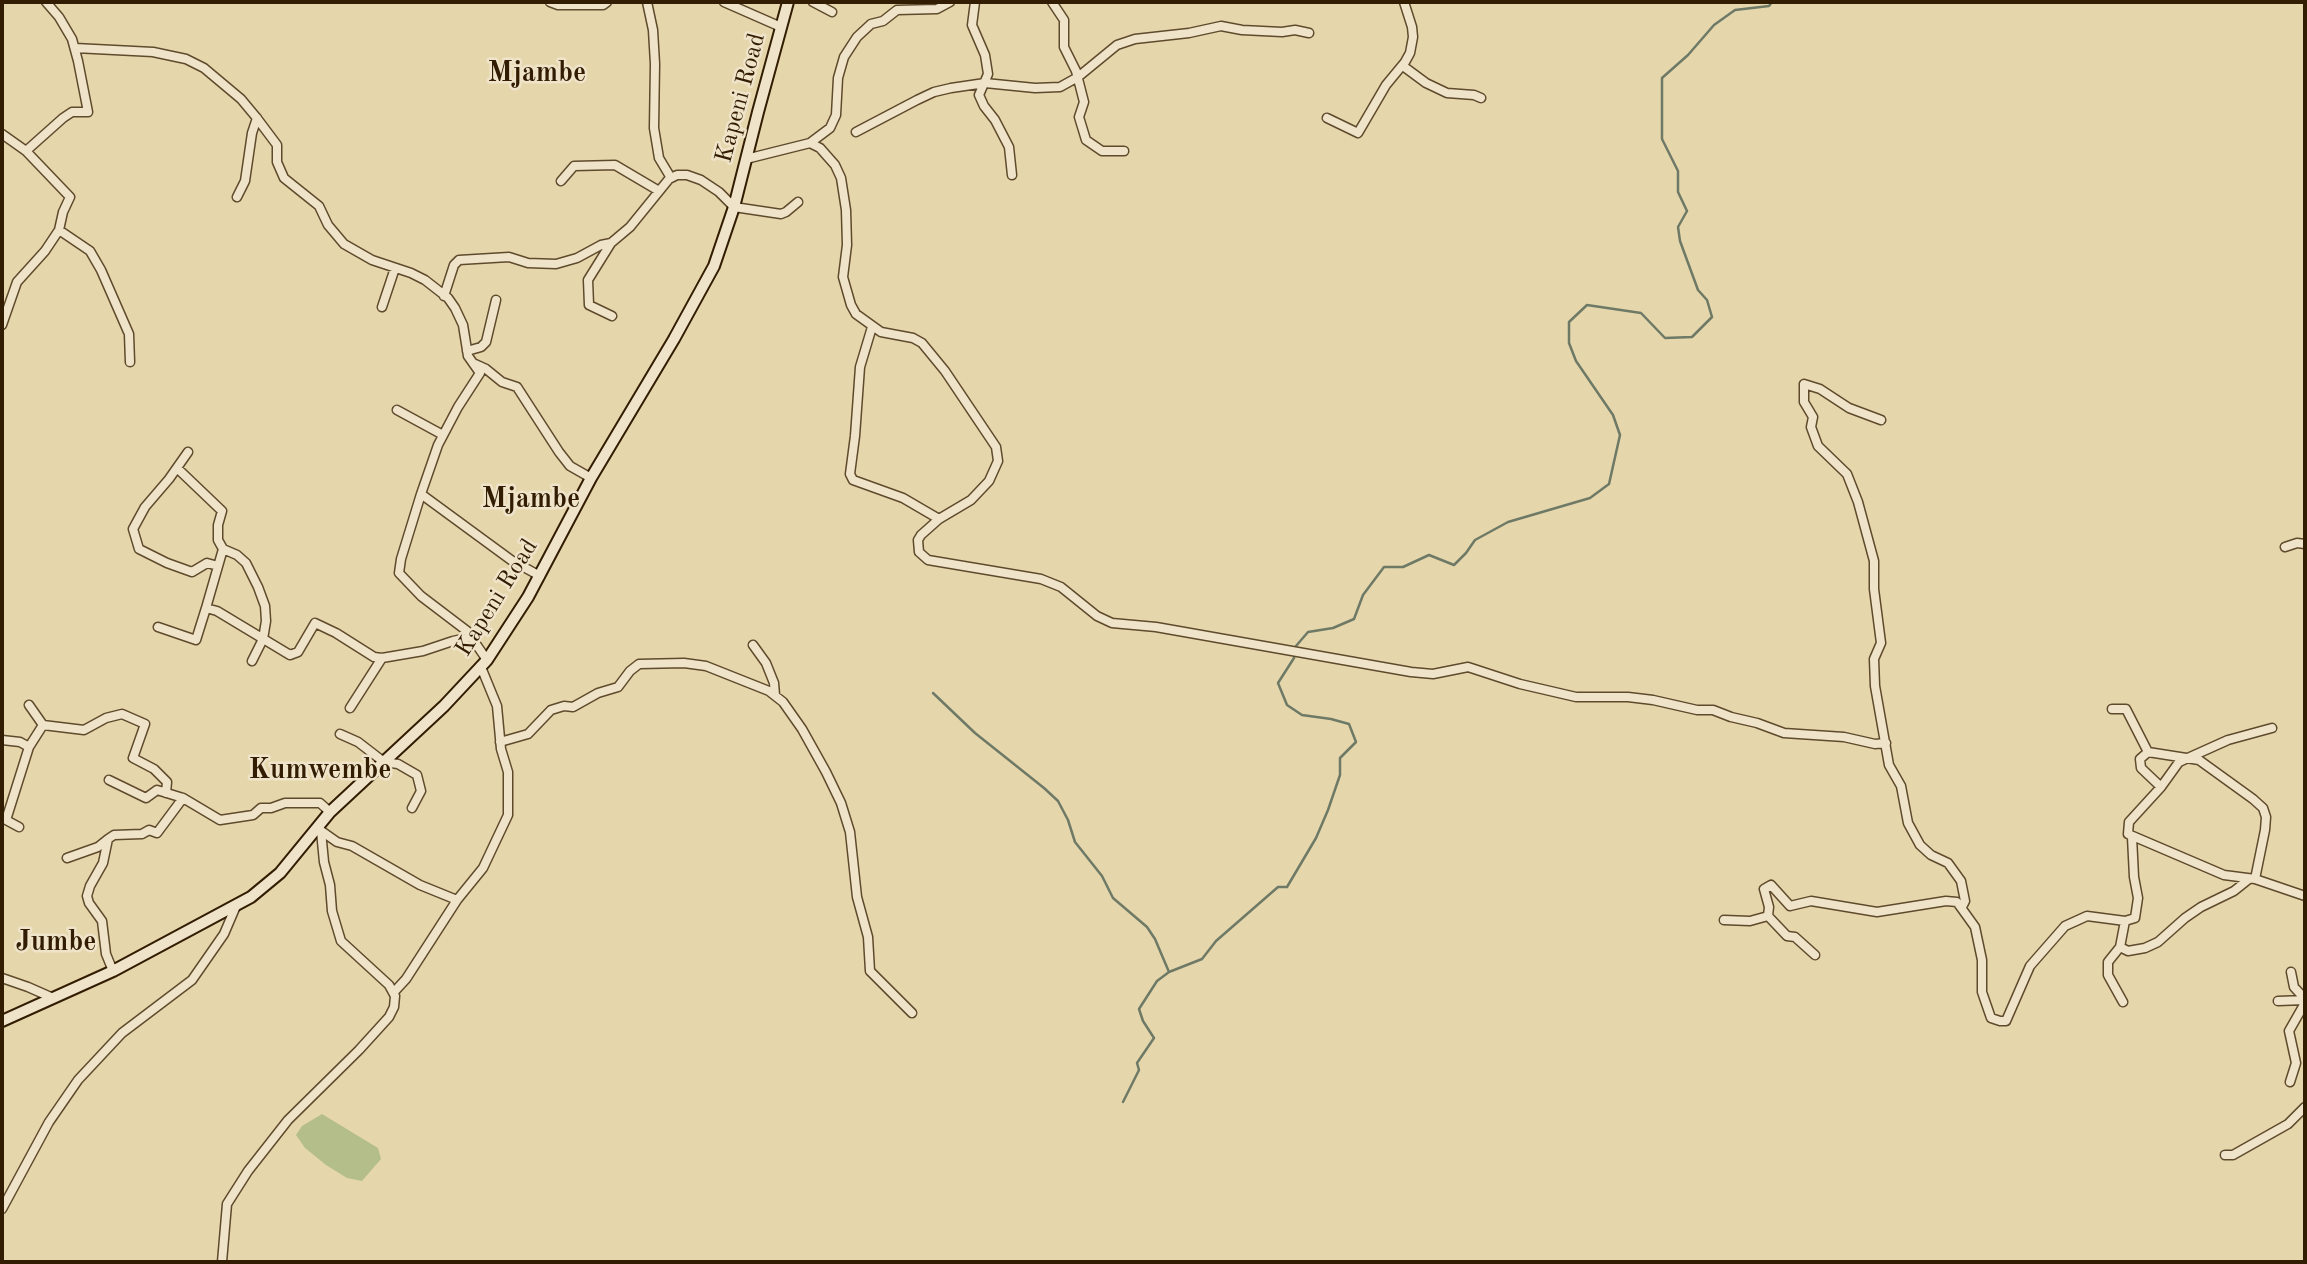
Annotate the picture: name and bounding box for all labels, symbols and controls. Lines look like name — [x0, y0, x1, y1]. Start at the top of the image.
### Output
street label: Kapeni Road — [710, 30, 772, 166]
district label: Mjambe — [488, 57, 586, 91]
district label: Mjambe — [482, 483, 580, 517]
street label: Kapeni Road — [450, 534, 544, 662]
district label: Kumwembe — [248, 754, 392, 788]
district label: Jumbe — [16, 926, 96, 960]

